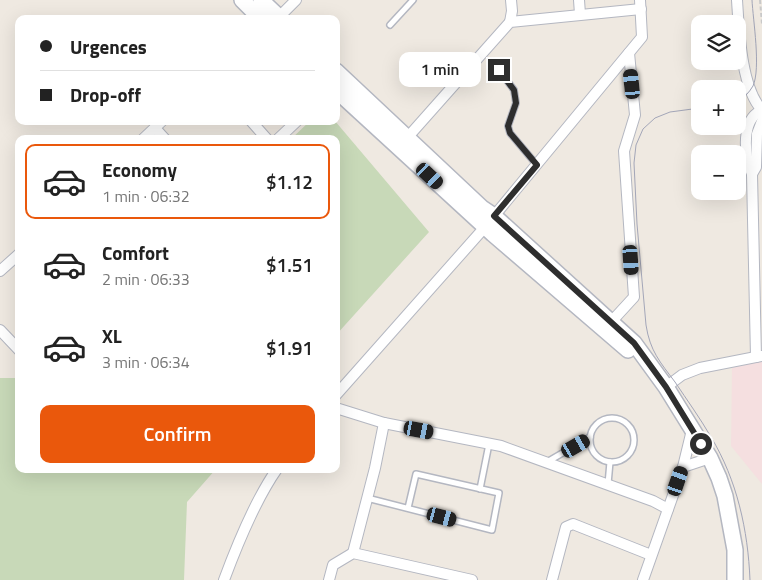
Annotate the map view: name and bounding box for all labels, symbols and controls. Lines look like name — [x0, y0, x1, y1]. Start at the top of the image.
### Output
map controls — [691, 15, 746, 200]
button: layers — [691, 15, 746, 70]
text: Urgences — [70, 32, 147, 61]
callout: 1 min — [399, 52, 482, 88]
text: 1 min — [421, 57, 459, 81]
route end — [488, 59, 510, 81]
car — [622, 68, 641, 100]
text: Drop-off — [70, 80, 141, 109]
button: + — [691, 80, 746, 135]
button: − — [691, 145, 746, 200]
text: Economy — [102, 155, 177, 184]
icon: car — [42, 159, 87, 204]
car — [413, 160, 446, 192]
text: $1.12 — [266, 167, 313, 196]
text: 1 min · 06:32 — [102, 184, 190, 208]
text: Comfort — [102, 238, 169, 267]
icon: car — [42, 242, 87, 287]
car — [622, 245, 639, 275]
text: $1.51 — [266, 250, 313, 279]
text: 2 min · 06:33 — [102, 267, 190, 291]
text: XL — [102, 321, 122, 350]
icon: car — [42, 325, 87, 370]
text: $1.91 — [266, 333, 313, 362]
text: 3 min · 06:34 — [102, 350, 190, 374]
button: Confirm — [40, 405, 315, 463]
car — [402, 420, 435, 440]
car — [559, 432, 592, 460]
route start — [690, 433, 712, 455]
car — [666, 464, 689, 498]
car — [425, 506, 458, 528]

